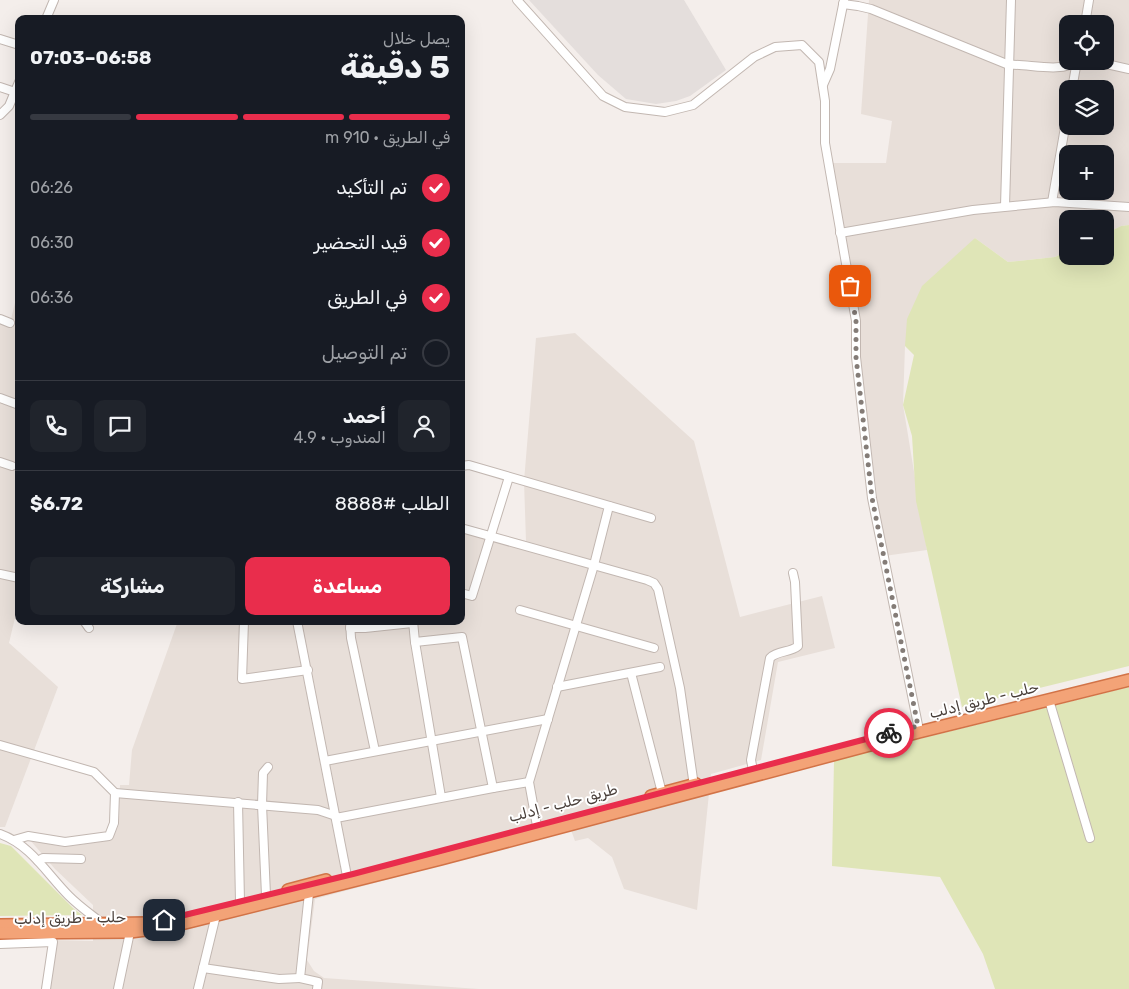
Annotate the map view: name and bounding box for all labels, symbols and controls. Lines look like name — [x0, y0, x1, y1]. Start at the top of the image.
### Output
map controls — [1059, 15, 1114, 265]
button: locate — [1059, 15, 1114, 70]
text: يصل خلال — [383, 29, 450, 48]
text: 06:58–07:03 — [30, 46, 152, 69]
text: 5 دقيقة — [340, 48, 450, 86]
button: layers — [1059, 80, 1114, 135]
text: في الطريق · 910 m — [325, 128, 450, 147]
button: + — [1059, 145, 1114, 200]
icon: check — [422, 174, 450, 202]
text: تم التأكيد — [336, 176, 407, 199]
text: 06:26 — [30, 178, 73, 197]
button: − — [1059, 210, 1114, 265]
icon: check — [422, 229, 450, 257]
text: قيد التحضير — [314, 231, 407, 254]
text: 06:30 — [30, 233, 74, 252]
pin — [829, 265, 871, 307]
icon: bag — [836, 272, 864, 300]
icon: check — [422, 284, 450, 312]
text: في الطريق — [327, 286, 407, 309]
text: 06:36 — [30, 288, 73, 307]
text: تم التوصيل — [322, 341, 407, 364]
button: phone — [30, 400, 82, 452]
button: chat — [94, 400, 146, 452]
button: person — [398, 400, 450, 452]
text: أحمد — [343, 405, 386, 428]
text: المندوب · 4.9 — [293, 428, 386, 447]
text: $6.72 — [30, 492, 83, 515]
text: الطلب #8888 — [335, 492, 450, 515]
button: مشاركة — [30, 557, 235, 615]
button: مساعدة — [245, 557, 450, 615]
street label: حلب - طريق إدلب — [927, 678, 1041, 722]
courier — [864, 708, 914, 758]
icon: bike — [875, 719, 903, 747]
street label: طريق حلب - إدلب — [507, 780, 619, 826]
pin — [143, 899, 185, 941]
icon: home — [150, 906, 178, 934]
street label: حلب - طريق إدلب — [14, 908, 126, 928]

